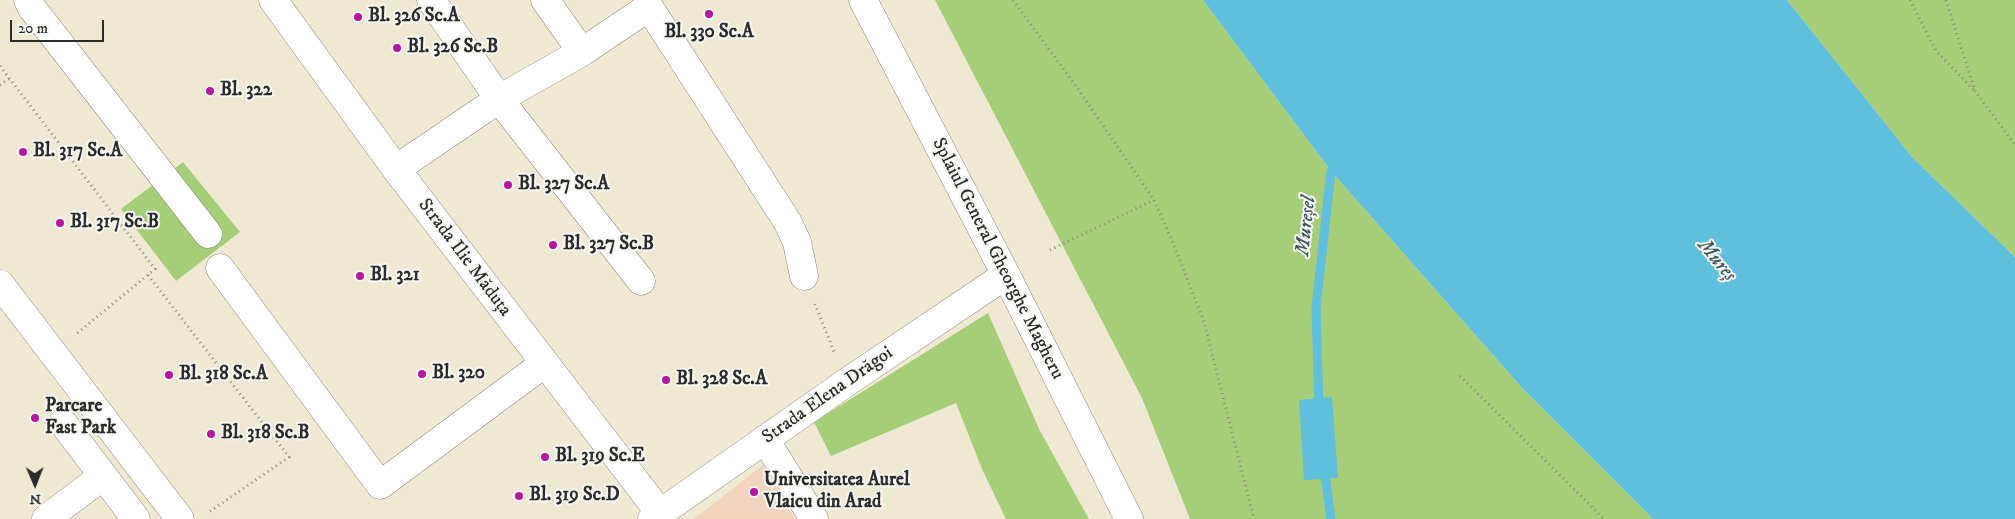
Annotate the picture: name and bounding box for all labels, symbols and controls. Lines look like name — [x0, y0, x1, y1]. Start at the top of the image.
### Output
place label: Bl. 326 Sc.A — [368, 6, 460, 28]
marker: Bl. 330 Sc.A — [703, 8, 715, 20]
scale bar — [12, 10, 106, 42]
marker: Bl. 326 Sc.A — [352, 11, 364, 23]
text: 20 m — [18, 19, 48, 38]
place label: Bl. 330 Sc.A — [664, 22, 754, 44]
place label: Bl. 326 Sc.B — [407, 37, 498, 59]
marker: Bl. 326 Sc.B — [391, 42, 403, 54]
place label: Bl. 322 — [220, 80, 272, 102]
marker: Bl. 322 — [204, 85, 216, 97]
street label: Splaiul General Gheorghe Magheru — [926, 134, 1068, 384]
place label: Bl. 317 Sc.A — [33, 141, 122, 163]
marker: Bl. 317 Sc.A — [17, 146, 29, 158]
place label: Bl. 327 Sc.A — [518, 174, 609, 196]
marker: Bl. 327 Sc.A — [502, 179, 514, 191]
street label: Strada Ilie Măduța — [412, 195, 516, 321]
water label: Mureșel — [1292, 195, 1322, 257]
place label: Bl. 317 Sc.B — [70, 212, 159, 234]
marker: Bl. 317 Sc.B — [54, 217, 66, 229]
place label: Bl. 327 Sc.B — [563, 234, 654, 256]
water label: Mureș — [1691, 235, 1741, 287]
marker: Bl. 327 Sc.B — [547, 239, 559, 251]
place label: Bl. 321 — [370, 265, 420, 287]
marker: Bl. 321 — [354, 270, 366, 282]
street label: Strada Elena Drăgoi — [758, 342, 898, 450]
place label: Bl. 320 — [432, 363, 485, 385]
place label: Bl. 318 Sc.A — [179, 364, 268, 386]
marker: Bl. 320 — [416, 368, 428, 380]
marker: Bl. 318 Sc.A — [163, 369, 175, 381]
place label: Bl. 328 Sc.A — [676, 369, 767, 391]
marker: Bl. 328 Sc.A — [660, 374, 672, 386]
place label: Parcare Fast Park — [45, 396, 116, 440]
marker: Parcare Fast Park — [29, 412, 41, 424]
place label: Bl. 318 Sc.B — [221, 423, 310, 445]
marker: Bl. 318 Sc.B — [205, 428, 217, 440]
place label: Bl. 319 Sc.E — [555, 446, 645, 468]
marker: Bl. 319 Sc.E — [539, 451, 551, 463]
north arrow — [10, 459, 60, 509]
place label: Universitatea Aurel Vlaicu din Arad — [764, 470, 910, 514]
place label: Bl. 319 Sc.D — [529, 485, 620, 507]
marker: Universitatea Aurel Vlaicu din Arad — [748, 486, 760, 498]
text: N — [29, 490, 41, 508]
marker: Bl. 319 Sc.D — [513, 490, 525, 502]

